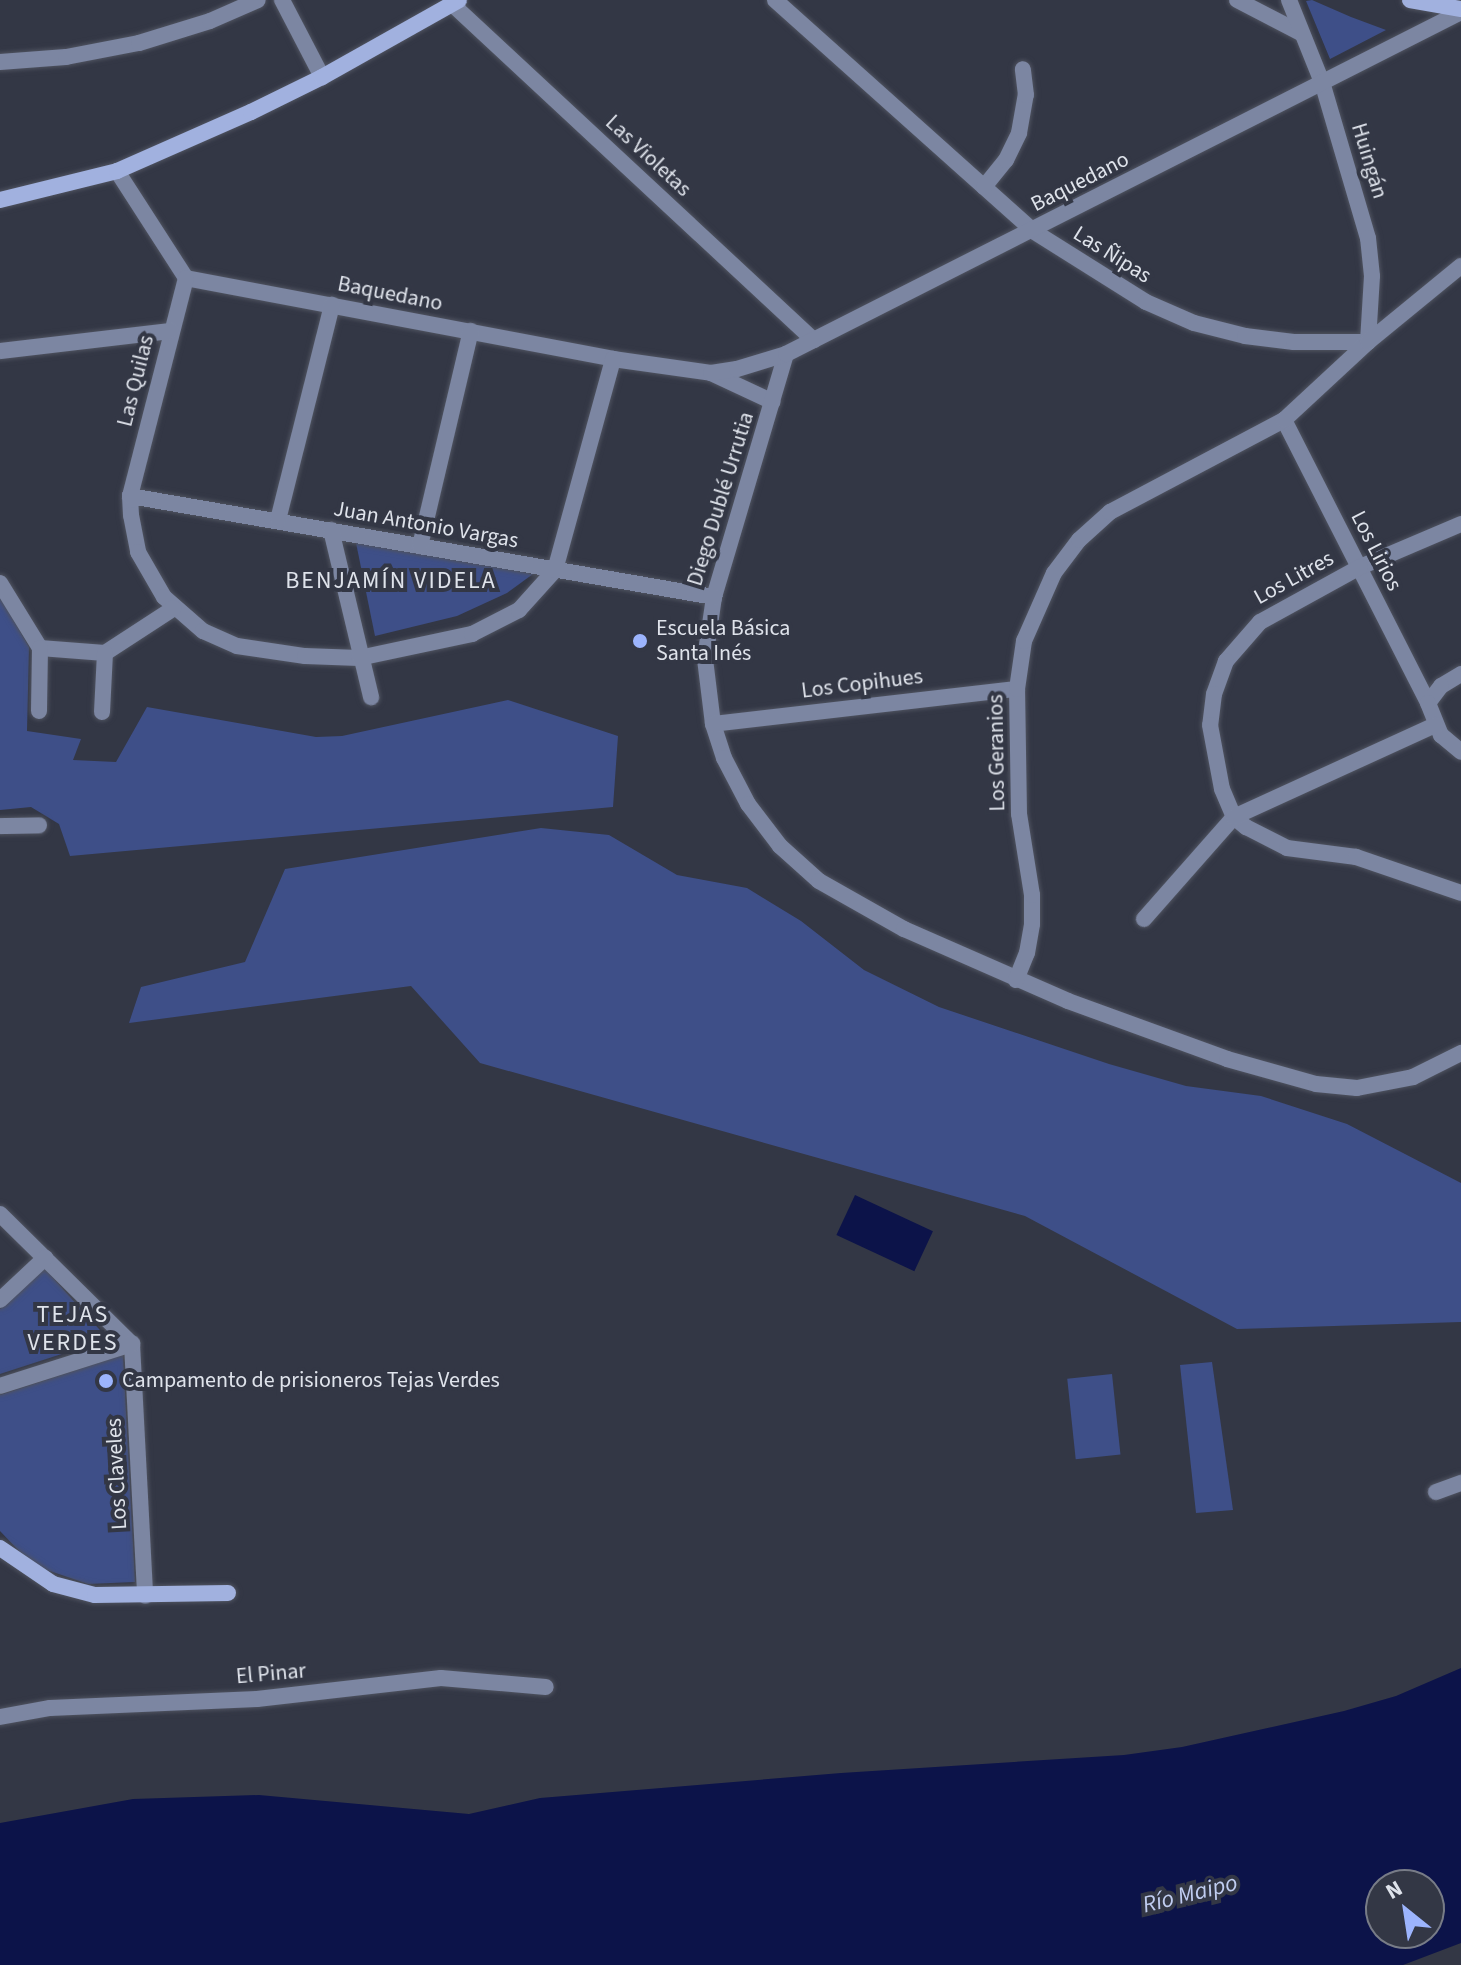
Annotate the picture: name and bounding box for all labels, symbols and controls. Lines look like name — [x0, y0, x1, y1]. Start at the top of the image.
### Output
street label: Las Violetas — [600, 110, 696, 202]
street label: Huingán — [1345, 120, 1393, 202]
street label: Baquedano — [1027, 146, 1133, 218]
street label: Las Ñipas — [1068, 221, 1156, 289]
street label: Baquedano — [335, 271, 445, 317]
street label: Las Quilas — [112, 333, 160, 429]
street label: Diego Dublé Urrutia — [682, 409, 760, 589]
street label: Juan Antonio Vargas — [332, 496, 520, 554]
street label: Los Lirios — [1345, 507, 1407, 595]
street label: Los Litres — [1250, 545, 1338, 611]
district label: BENJAMÍN VIDELA — [285, 567, 497, 595]
place label: Escuela Básica Santa Inés — [656, 615, 790, 666]
marker: Escuela Básica Santa Inés — [631, 632, 649, 650]
street label: Los Copihues — [800, 663, 924, 705]
street label: Los Geranios — [983, 694, 1011, 812]
district label: TEJAS VERDES — [28, 1301, 118, 1357]
place label: Campamento de prisioneros Tejas Verdes — [122, 1368, 500, 1394]
marker: Campamento de prisioneros Tejas Verdes — [97, 1372, 115, 1390]
street label: Los Claveles — [101, 1417, 133, 1531]
street label: El Pinar — [235, 1658, 307, 1690]
water label: Río Maipo — [1140, 1868, 1240, 1920]
north arrow — [1365, 1869, 1445, 1949]
text: N — [1380, 1872, 1408, 1907]

